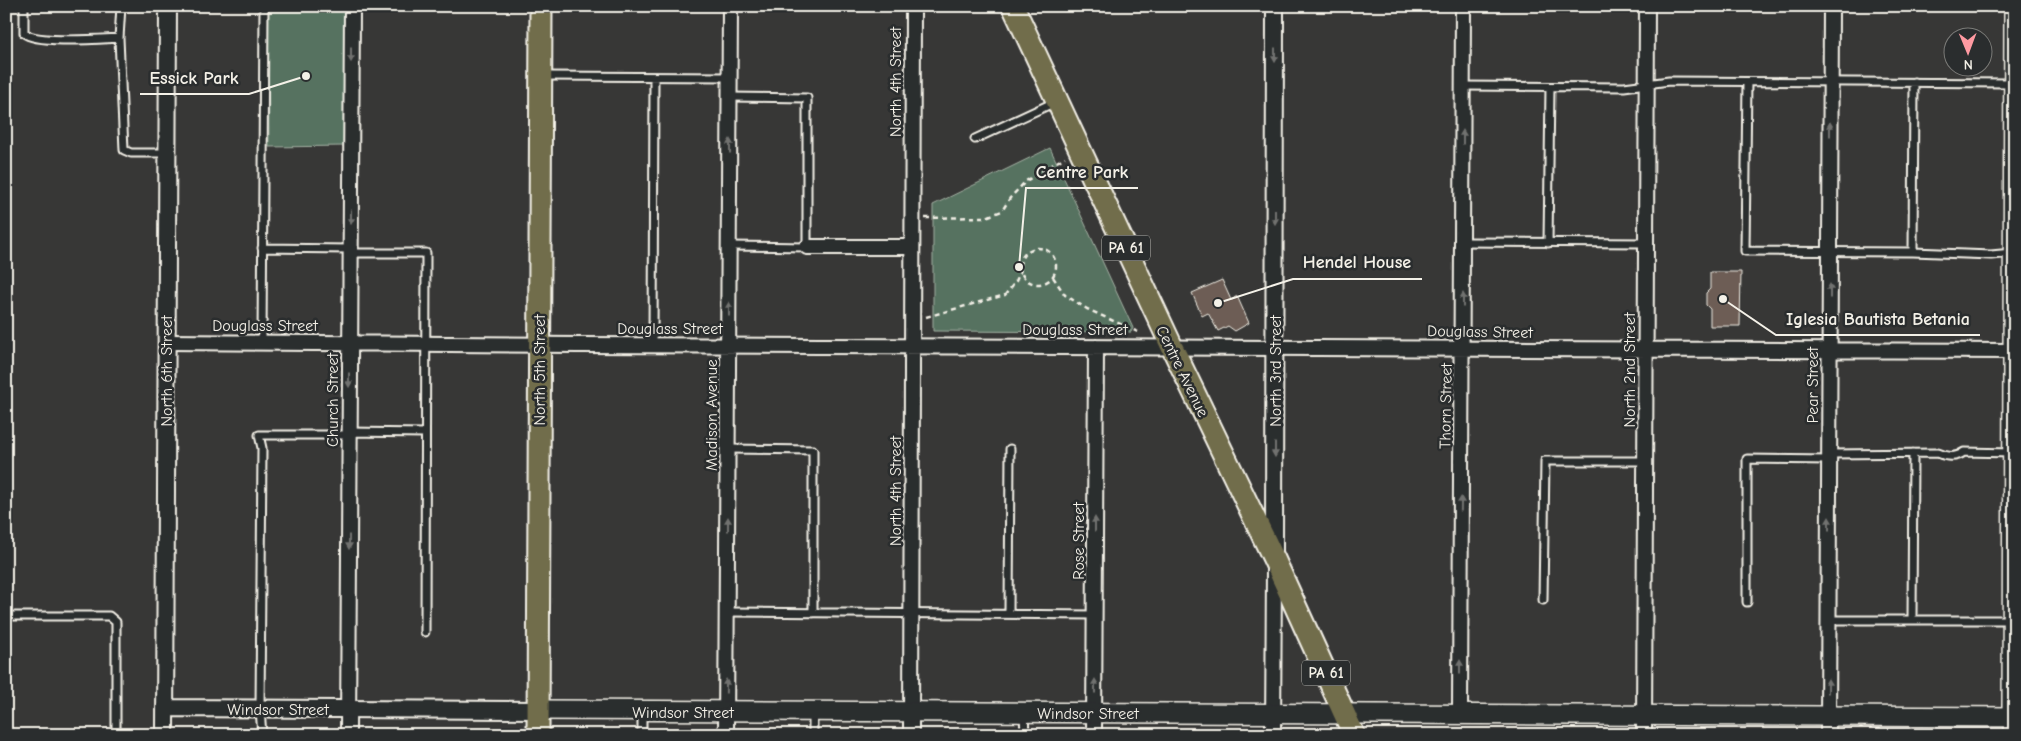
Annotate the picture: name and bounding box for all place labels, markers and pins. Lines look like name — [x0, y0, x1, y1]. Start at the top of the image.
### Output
callout: Essick Park — [140, 61, 249, 94]
callout: Centre Park — [1026, 155, 1138, 188]
callout: Hendel House — [1293, 246, 1422, 279]
callout: Iglesia Bautista Betania — [1776, 302, 1980, 335]

